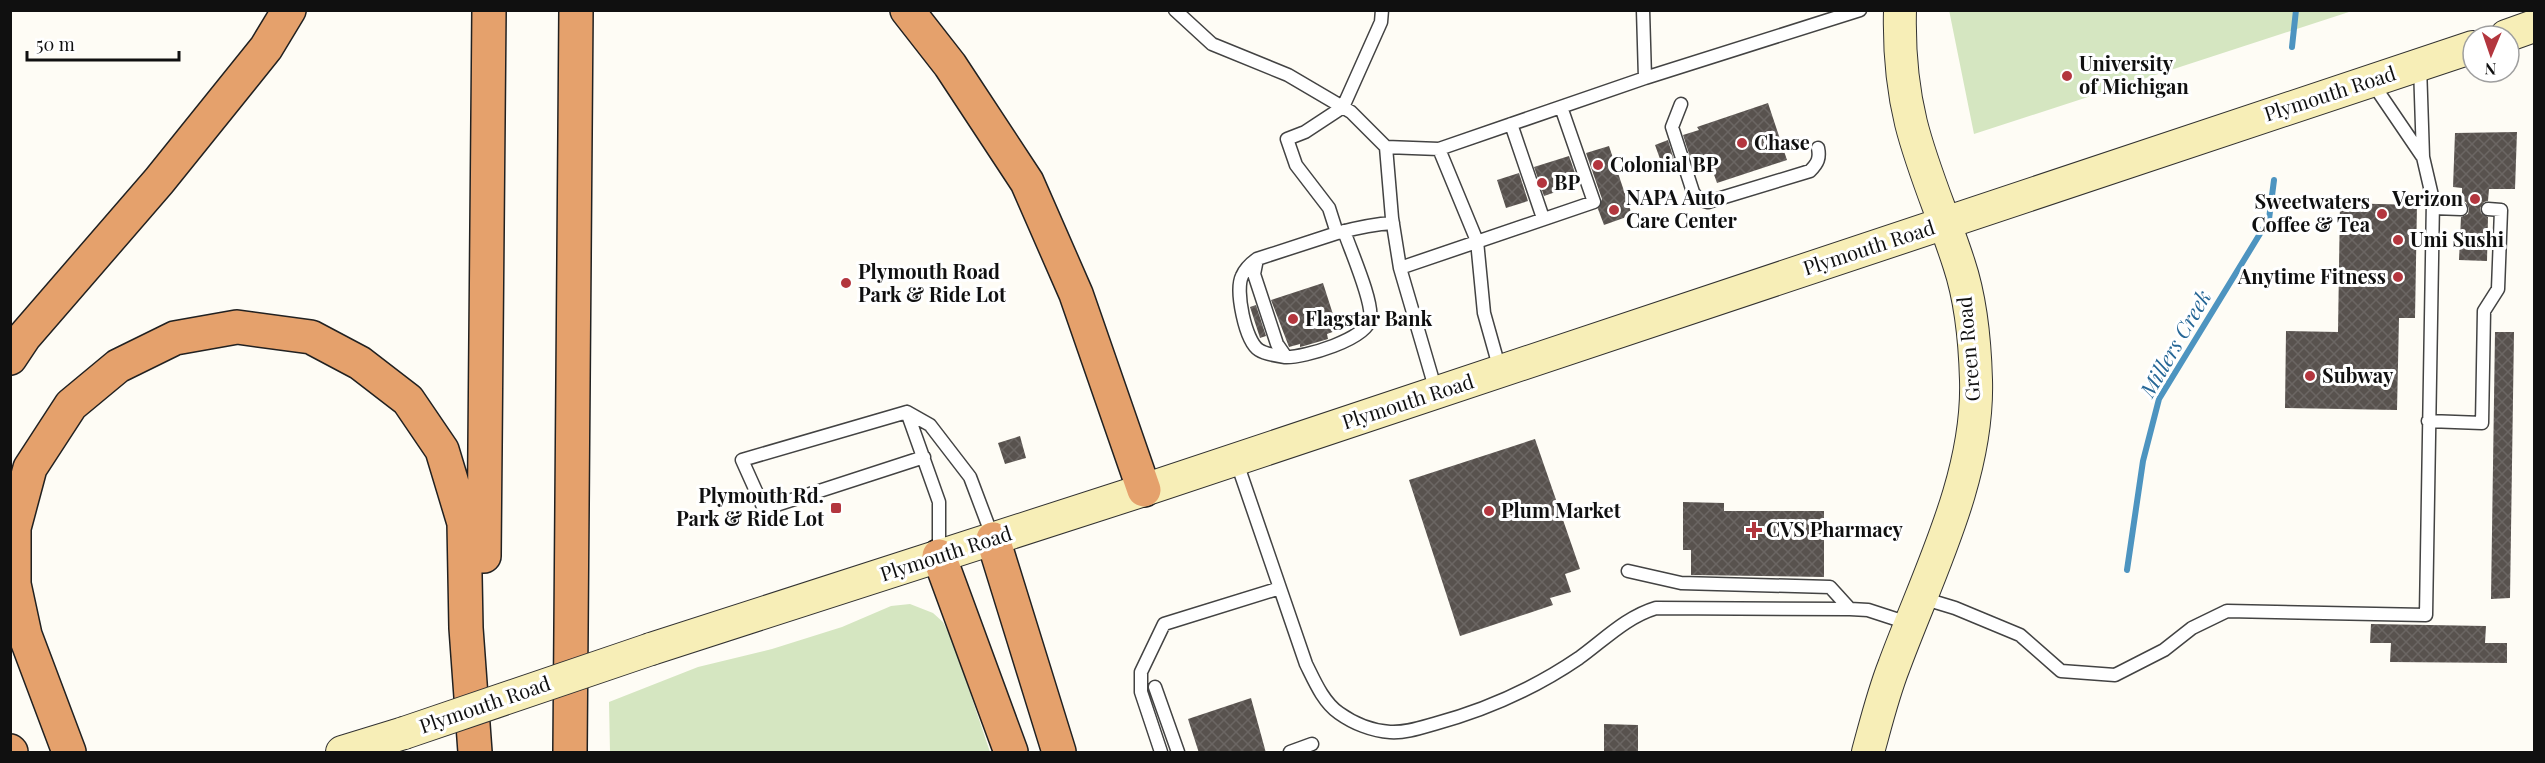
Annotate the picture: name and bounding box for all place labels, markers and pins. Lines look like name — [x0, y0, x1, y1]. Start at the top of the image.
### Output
place label: University of Michigan — [2079, 49, 2189, 99]
marker: University of Michigan — [2060, 69, 2074, 83]
place label: Chase — [1754, 128, 1810, 155]
marker: Chase — [1735, 136, 1749, 150]
place label: Colonial BP — [1610, 150, 1719, 177]
marker: Colonial BP — [1591, 158, 1605, 172]
place label: BP — [1554, 168, 1580, 195]
marker: BP — [1535, 176, 1549, 190]
place label: NAPA Auto Care Center — [1626, 183, 1738, 233]
place label: Verizon — [2391, 184, 2464, 211]
place label: Sweetwaters Coffee & Tea — [2251, 187, 2371, 237]
marker: Verizon — [2468, 192, 2482, 206]
marker: NAPA Auto Care Center — [1607, 203, 1621, 217]
marker: Sweetwaters Coffee & Tea — [2375, 207, 2389, 221]
place label: Umi Sushi — [2410, 225, 2504, 252]
marker: Umi Sushi — [2391, 233, 2405, 247]
place label: Plymouth Road Park & Ride Lot — [858, 257, 1007, 307]
place label: Anytime Fitness — [2237, 262, 2386, 289]
marker: Anytime Fitness — [2391, 270, 2405, 284]
marker: Plymouth Road Park & Ride Lot — [839, 276, 853, 290]
place label: Flagstar Bank — [1305, 304, 1432, 331]
marker: Flagstar Bank — [1286, 312, 1300, 326]
place label: Subway — [2322, 361, 2394, 388]
marker: Subway — [2303, 369, 2317, 383]
place label: Plymouth Rd. Park & Ride Lot — [676, 481, 825, 531]
place label: Plum Market — [1501, 496, 1622, 523]
marker: Plymouth Rd. Park & Ride Lot — [829, 501, 843, 515]
marker: Plum Market — [1482, 504, 1496, 518]
place label: CVS Pharmacy — [1766, 515, 1903, 542]
marker: CVS Pharmacy — [1747, 523, 1761, 537]

